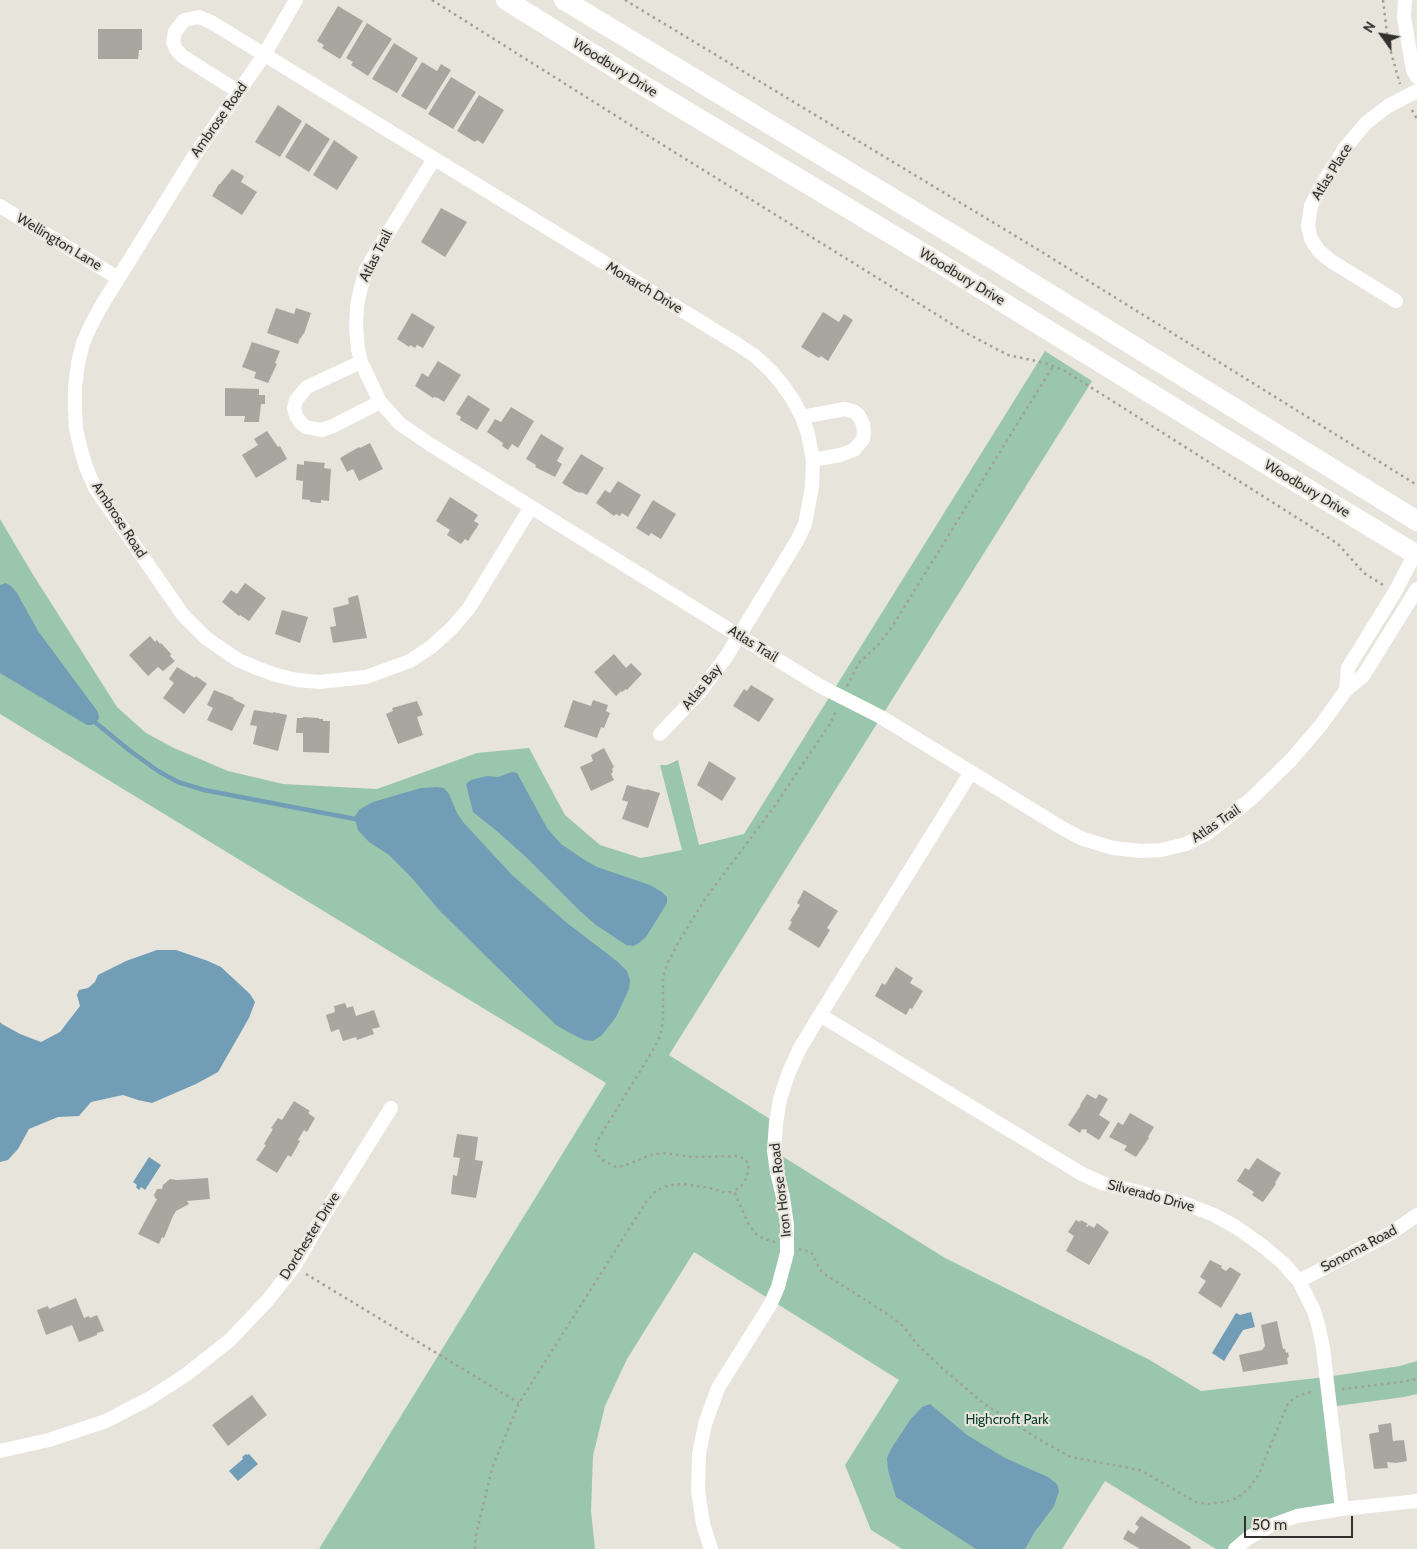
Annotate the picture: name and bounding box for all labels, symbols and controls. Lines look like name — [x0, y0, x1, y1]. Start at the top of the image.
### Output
north arrow — [1357, 10, 1407, 60]
text: N — [1359, 18, 1380, 36]
street label: Woodbury Drive — [569, 35, 661, 101]
street label: Ambrose Road — [187, 80, 251, 160]
street label: Atlas Place — [1308, 141, 1356, 203]
street label: Wellington Lane — [13, 210, 105, 274]
street label: Atlas Trail — [356, 227, 396, 285]
street label: Woodbury Drive — [916, 245, 1008, 309]
street label: Monarch Drive — [603, 259, 685, 317]
street label: Woodbury Drive — [1261, 457, 1353, 521]
street label: Ambrose Road — [88, 479, 150, 561]
street label: Atlas Trail — [725, 622, 781, 666]
street label: Atlas Bay — [679, 661, 725, 713]
street label: Atlas Trail — [1188, 802, 1244, 846]
street label: Iron Horse Road — [767, 1142, 795, 1238]
street label: Silverado Drive — [1106, 1176, 1196, 1216]
street label: Dorchester Drive — [276, 1189, 344, 1283]
street label: Sonoma Road — [1318, 1222, 1400, 1276]
park label: Highcroft Park — [965, 1412, 1049, 1428]
scale bar — [1247, 1506, 1356, 1538]
text: 50 m — [1252, 1516, 1287, 1534]

